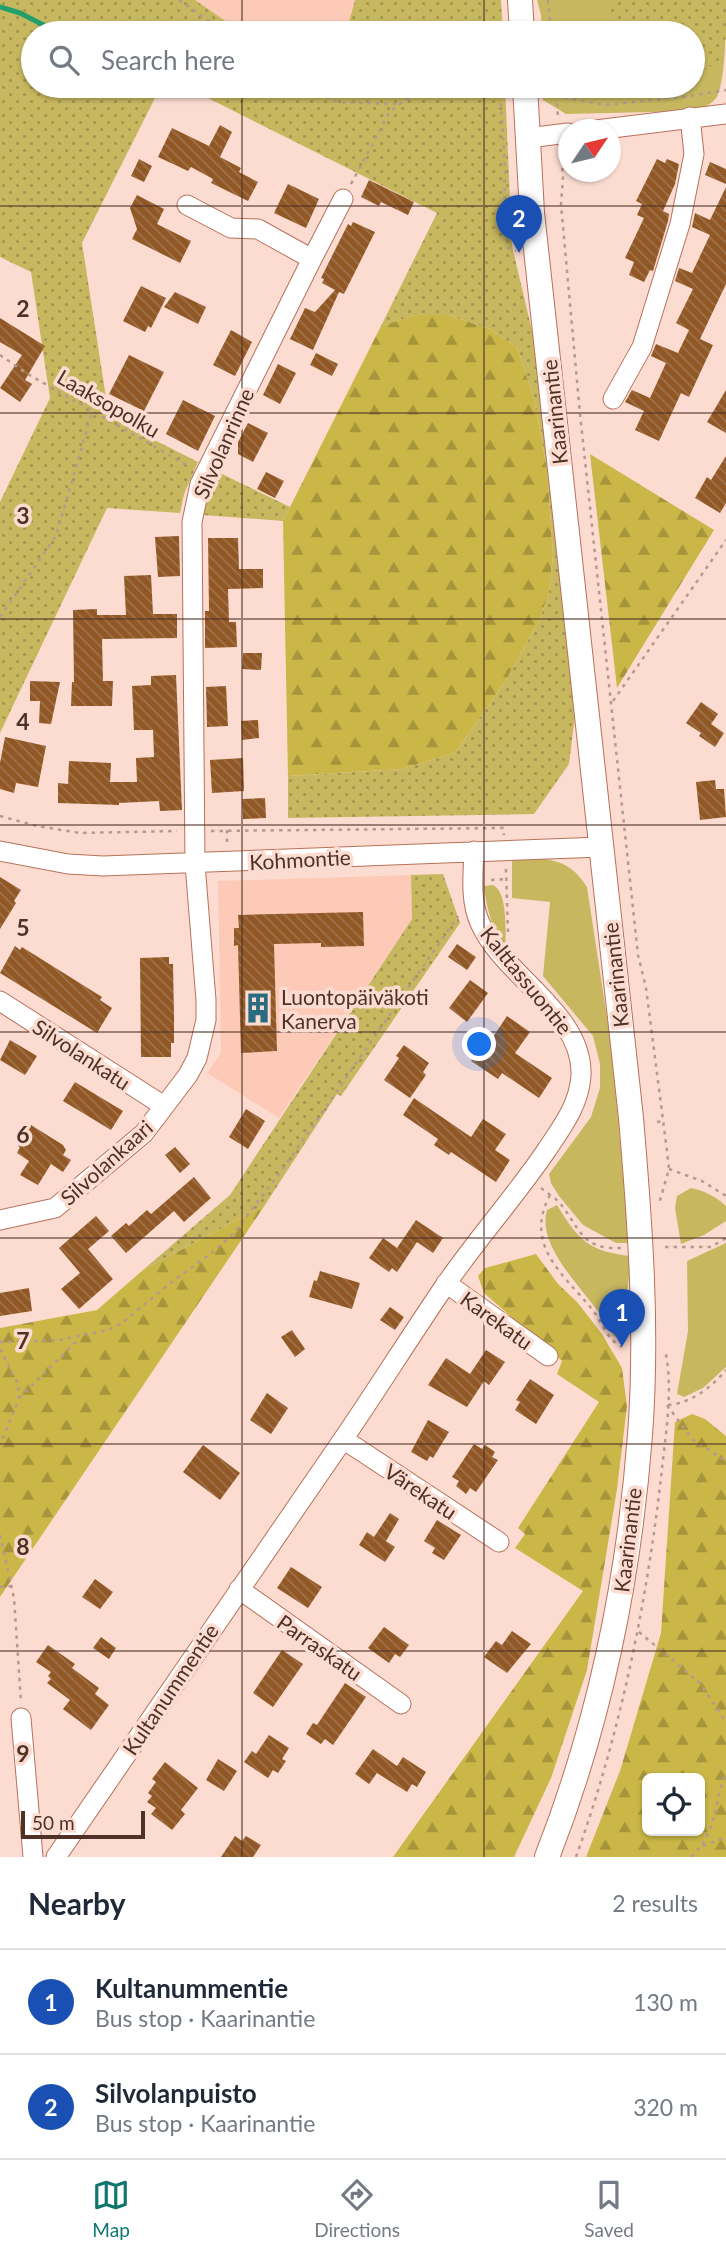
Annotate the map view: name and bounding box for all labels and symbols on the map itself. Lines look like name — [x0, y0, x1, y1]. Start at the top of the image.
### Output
north arrow — [558, 119, 621, 182]
pin: 2 — [496, 195, 542, 253]
text: 2 — [16, 294, 30, 322]
street label: Kaarinantie — [536, 358, 572, 466]
street label: Laaksopolku — [53, 364, 165, 442]
street label: Silvolanrinne — [188, 384, 258, 502]
text: 3 — [16, 501, 30, 529]
text: 4 — [16, 707, 30, 735]
street label: Kohmontie — [249, 844, 351, 874]
text: 5 — [16, 913, 30, 941]
street label: Kalttassuontie — [476, 921, 578, 1039]
street label: Kaarinantie — [597, 921, 633, 1029]
place label: Luontopäiväkoti Kanerva — [281, 984, 429, 1033]
building icon: Luontopäiväkoti Kanerva — [241, 991, 275, 1025]
street label: Silvolankatu — [29, 1013, 135, 1095]
your location — [462, 1027, 496, 1061]
street label: Silvolankaari — [55, 1114, 157, 1210]
text: 6 — [16, 1120, 30, 1148]
street label: Karekatu — [456, 1286, 538, 1354]
pin: 1 — [599, 1289, 645, 1347]
text: 7 — [16, 1326, 30, 1354]
street label: Värekatu — [380, 1458, 462, 1524]
street label: Kaarinantie — [608, 1486, 646, 1594]
text: 8 — [16, 1532, 30, 1560]
street label: Parraskatu — [273, 1609, 367, 1685]
street label: Kultanummentie — [117, 1619, 223, 1759]
text: 9 — [16, 1739, 30, 1767]
scale bar — [21, 1808, 145, 1840]

